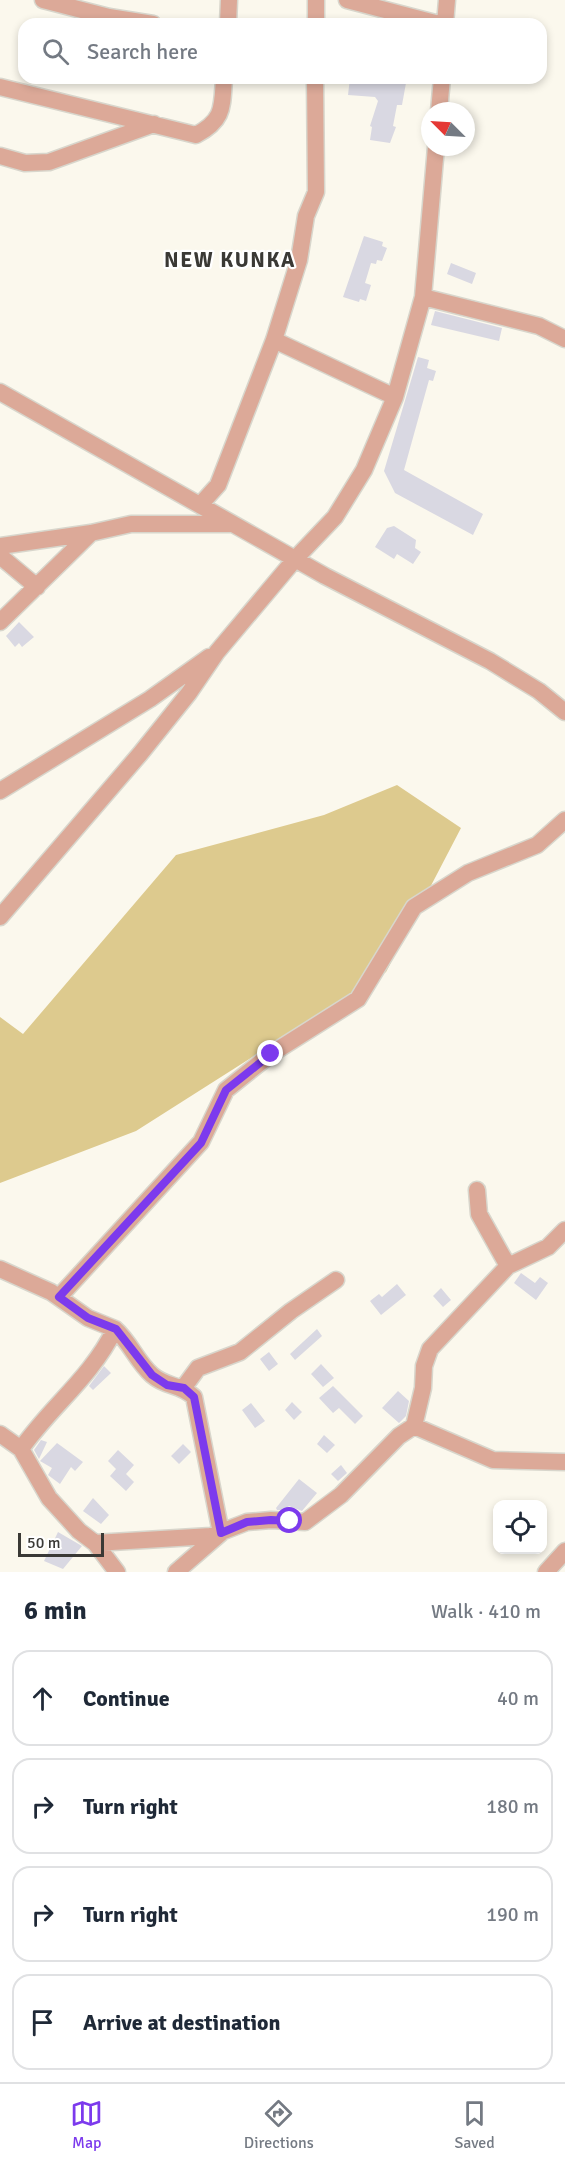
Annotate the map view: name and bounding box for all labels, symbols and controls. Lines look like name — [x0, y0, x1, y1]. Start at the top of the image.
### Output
search box — [18, 18, 547, 84]
icon: search — [39, 35, 72, 68]
text: Search here — [87, 38, 198, 65]
north arrow — [421, 102, 475, 156]
district label: NEW KUNKA — [164, 247, 296, 273]
route end — [257, 1040, 283, 1066]
map controls — [493, 1500, 547, 1554]
button: locate — [493, 1500, 547, 1554]
route start — [276, 1507, 302, 1533]
scale bar — [18, 1530, 104, 1558]
text: 50 m — [27, 1533, 61, 1553]
text: 6 min — [24, 1595, 87, 1627]
text: Walk · 410 m — [431, 1599, 541, 1624]
icon: ahead — [26, 1682, 59, 1715]
text: Continue — [83, 1685, 170, 1712]
text: 40 m — [497, 1686, 539, 1711]
icon: right — [26, 1790, 59, 1823]
text: Turn right — [83, 1793, 178, 1820]
text: 180 m — [486, 1794, 539, 1819]
icon: right — [26, 1898, 59, 1931]
text: Turn right — [83, 1901, 178, 1928]
text: 190 m — [486, 1902, 539, 1927]
icon: arrive — [26, 2006, 59, 2039]
text: Arrive at destination — [83, 2009, 280, 2036]
tab: Map — [70, 2097, 103, 2153]
tab: Directions — [244, 2097, 314, 2153]
tab: Saved — [454, 2097, 495, 2153]

